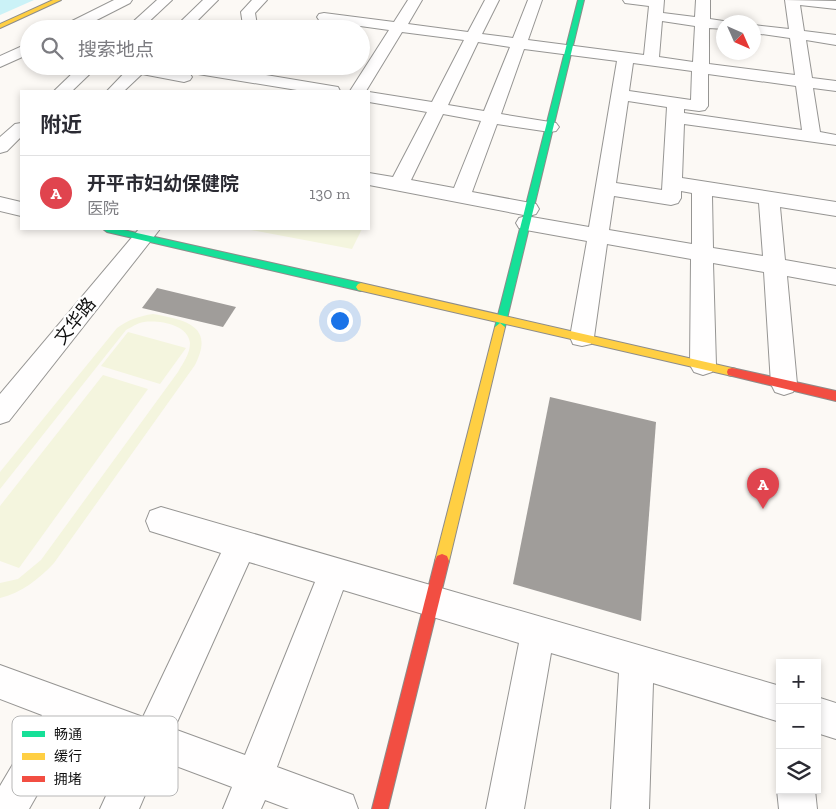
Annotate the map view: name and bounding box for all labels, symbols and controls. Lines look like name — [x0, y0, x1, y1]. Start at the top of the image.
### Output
north arrow — [716, 15, 761, 60]
search box — [20, 20, 370, 75]
icon: search — [38, 34, 66, 62]
text: 搜索地点 — [78, 38, 154, 61]
text: 附近 — [40, 112, 82, 137]
text: 开平市妇幼保健院 — [87, 172, 239, 195]
text: A — [51, 184, 62, 203]
text: 130 m — [309, 184, 350, 203]
text: 医院 — [87, 199, 119, 218]
street label: 文华路 — [49, 293, 101, 349]
your location — [327, 308, 353, 334]
pin: A — [747, 468, 779, 509]
map controls — [776, 659, 821, 794]
button: + — [776, 659, 821, 704]
button: − — [776, 704, 821, 749]
legend — [12, 716, 178, 796]
text: 畅通 — [54, 726, 82, 743]
text: 缓行 — [54, 748, 82, 765]
button: layers — [776, 749, 821, 794]
text: 拥堵 — [54, 771, 82, 788]

